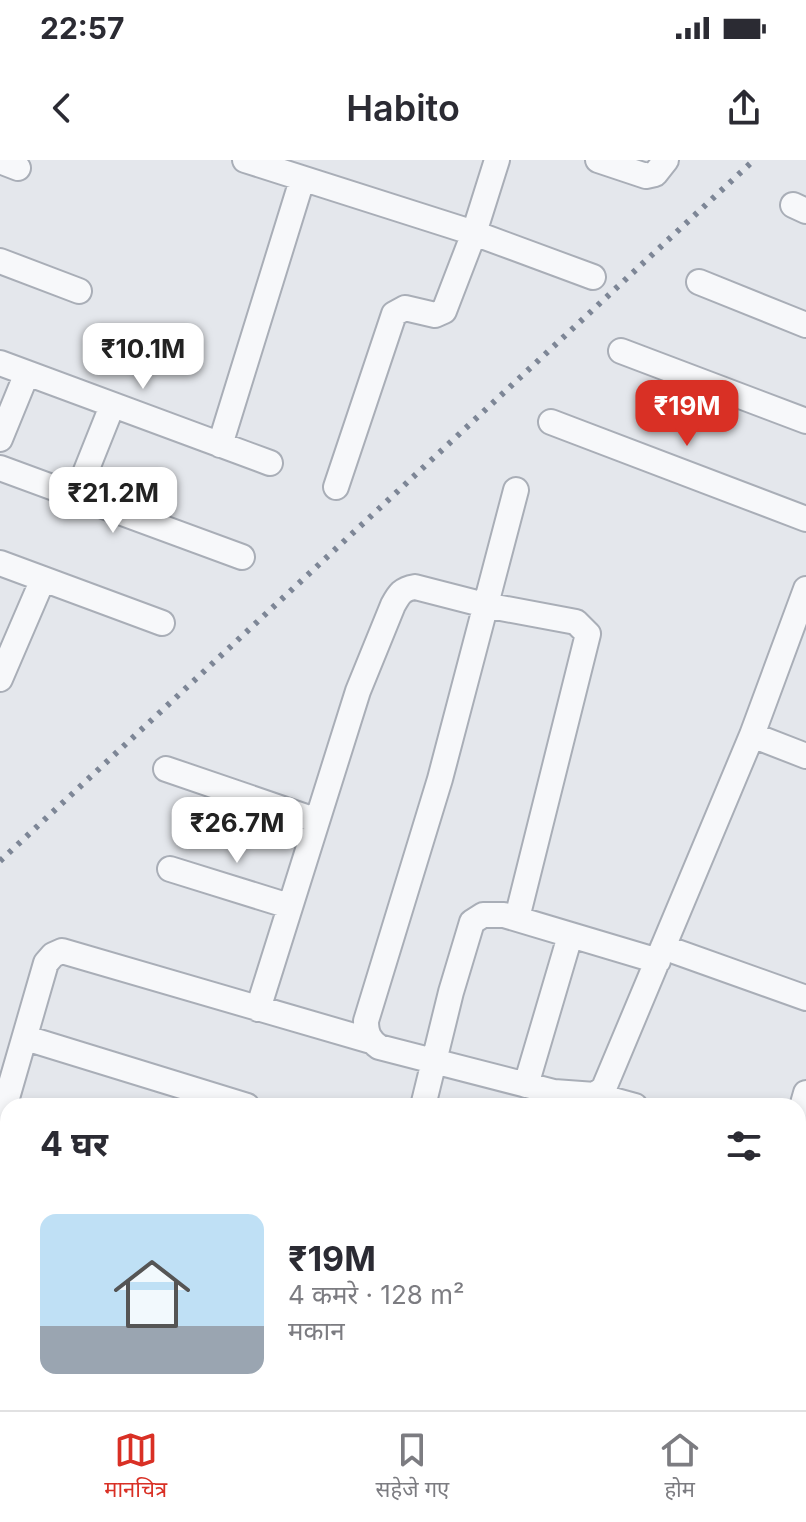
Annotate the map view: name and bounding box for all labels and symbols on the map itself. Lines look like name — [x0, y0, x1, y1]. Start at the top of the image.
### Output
pin: ₹10.1M — [78, 323, 208, 391]
pin: ₹19M — [640, 380, 734, 448]
pin: ₹21.2M — [48, 467, 178, 535]
pin: ₹26.7M — [172, 797, 302, 865]

